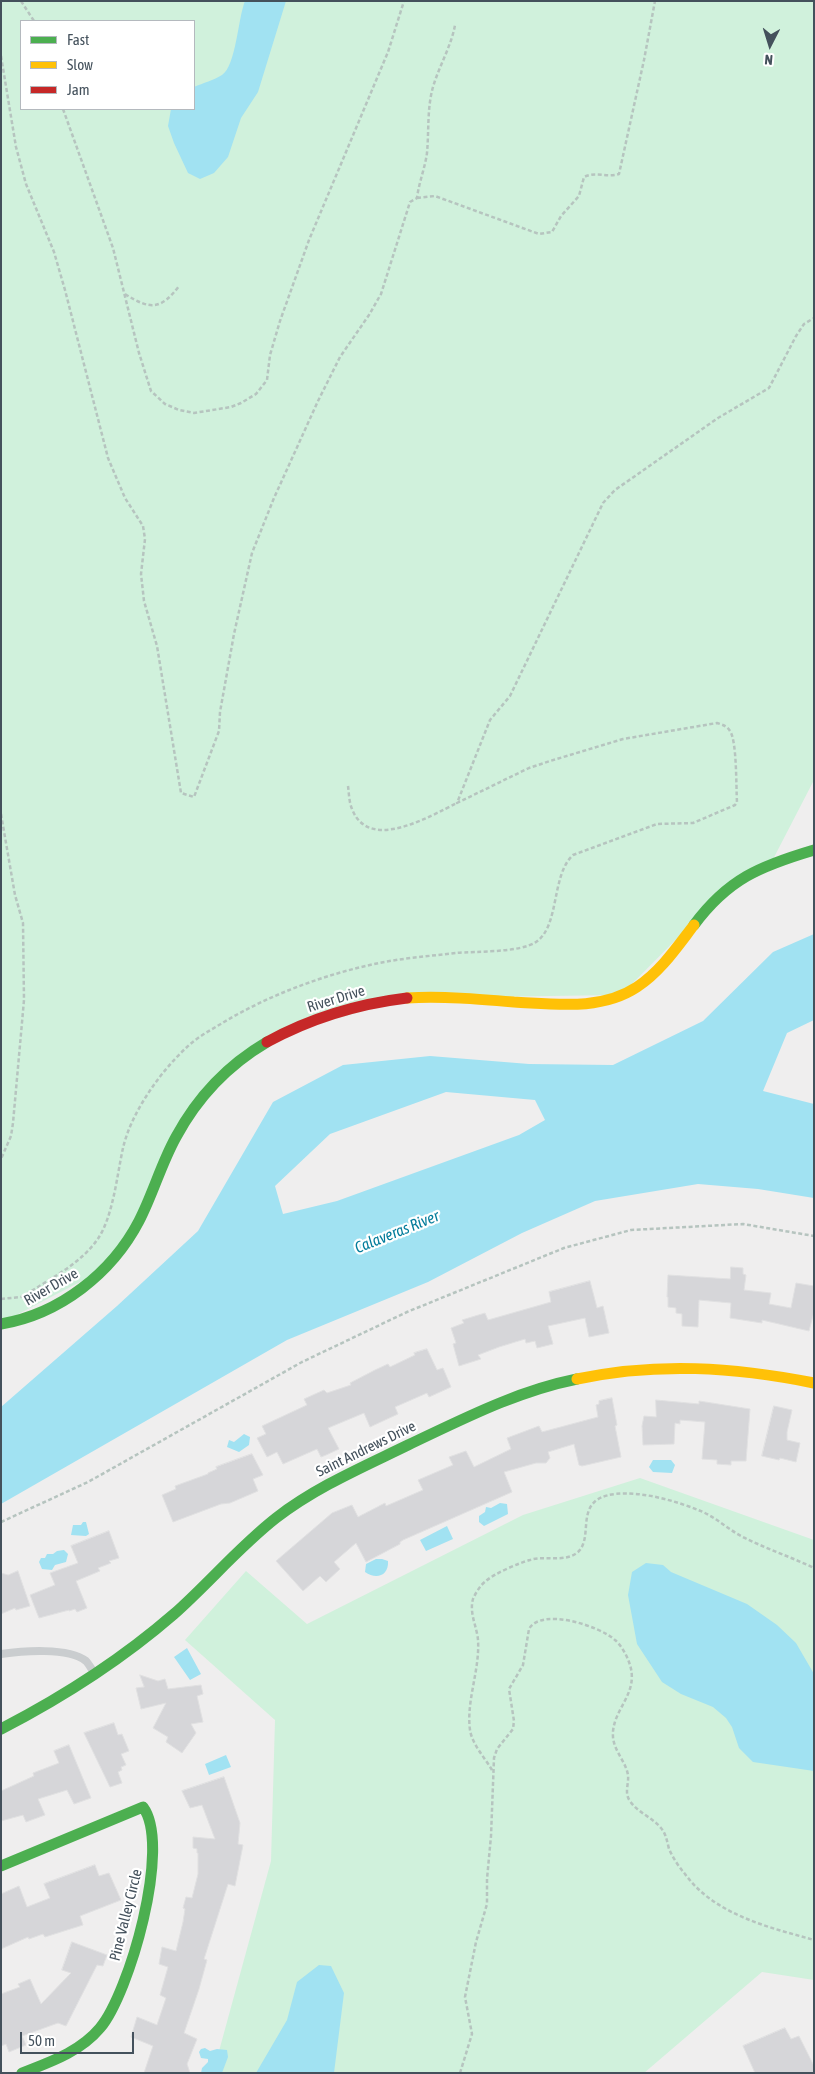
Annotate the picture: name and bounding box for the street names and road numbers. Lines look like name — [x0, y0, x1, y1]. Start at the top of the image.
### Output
street label: River Drive — [305, 982, 367, 1016]
street label: River Drive — [21, 1264, 81, 1310]
street label: Saint Andrews Drive — [313, 1417, 419, 1481]
street label: Pine Valley Circle — [106, 1867, 146, 1963]

